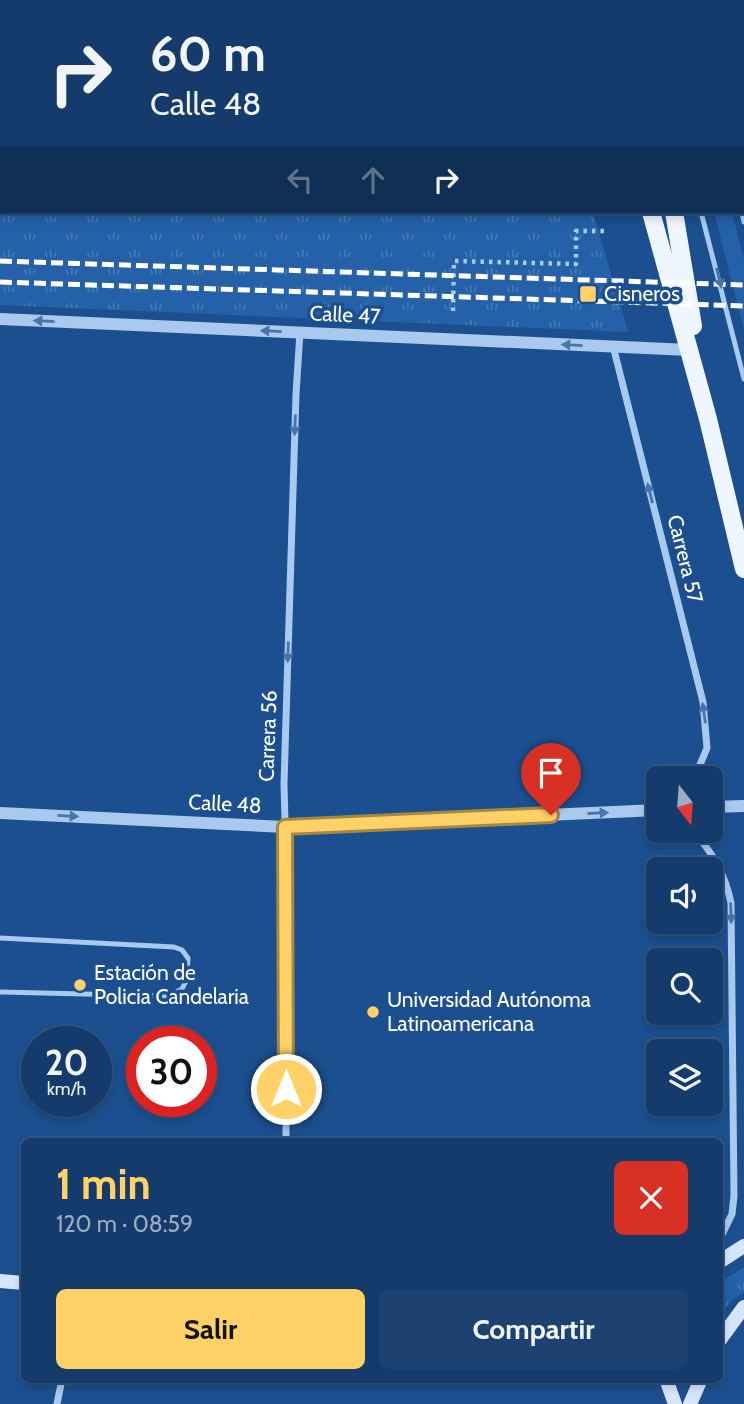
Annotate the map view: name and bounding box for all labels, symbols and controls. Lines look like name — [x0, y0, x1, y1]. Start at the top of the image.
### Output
text: 60 m — [150, 24, 266, 83]
icon: right — [35, 28, 126, 119]
text: Calle 48 — [150, 84, 262, 123]
icon: left — [281, 161, 319, 199]
icon: ahead — [354, 161, 392, 199]
icon: right — [427, 161, 465, 199]
one-way arrow — [714, 267, 725, 289]
place label: Cisneros — [604, 281, 680, 306]
marker: Cisneros — [578, 284, 598, 304]
street label: Calle 47 — [309, 300, 382, 329]
one-way arrow — [32, 315, 54, 326]
one-way arrow — [260, 325, 282, 336]
one-way arrow — [560, 339, 582, 350]
one-way arrow — [290, 414, 301, 436]
one-way arrow — [644, 482, 655, 504]
street label: Carrera 57 — [662, 512, 709, 606]
one-way arrow — [283, 642, 294, 664]
street label: Carrera 56 — [253, 690, 282, 782]
one-way arrow — [699, 702, 710, 724]
pin — [521, 743, 581, 815]
icon: arrive — [532, 754, 570, 792]
north arrow — [646, 766, 723, 844]
map controls — [646, 766, 723, 1116]
street label: Calle 48 — [188, 789, 262, 818]
one-way arrow — [587, 807, 609, 818]
one-way arrow — [57, 810, 79, 821]
button: sound — [646, 857, 723, 934]
one-way arrow — [725, 902, 736, 924]
button: search — [646, 948, 723, 1025]
place label: Estación de Policia Candelaria — [94, 960, 249, 1009]
marker: Estación de Policia Candelaria — [72, 977, 88, 993]
place label: Universidad Autónoma Latinoamericana — [387, 987, 591, 1036]
marker: Universidad Autónoma Latinoamericana — [365, 1004, 381, 1020]
speed limit sign: 30 — [126, 1026, 217, 1117]
button: layers — [646, 1039, 723, 1116]
text: 20 — [45, 1041, 88, 1084]
position arrow — [249, 1052, 323, 1126]
text: km/h — [47, 1078, 86, 1100]
text: 1 min — [56, 1158, 151, 1210]
button: close — [614, 1161, 688, 1235]
text: 120 m · 08:59 — [56, 1210, 193, 1238]
button: Salir — [56, 1289, 365, 1369]
button: Compartir — [379, 1289, 688, 1369]

